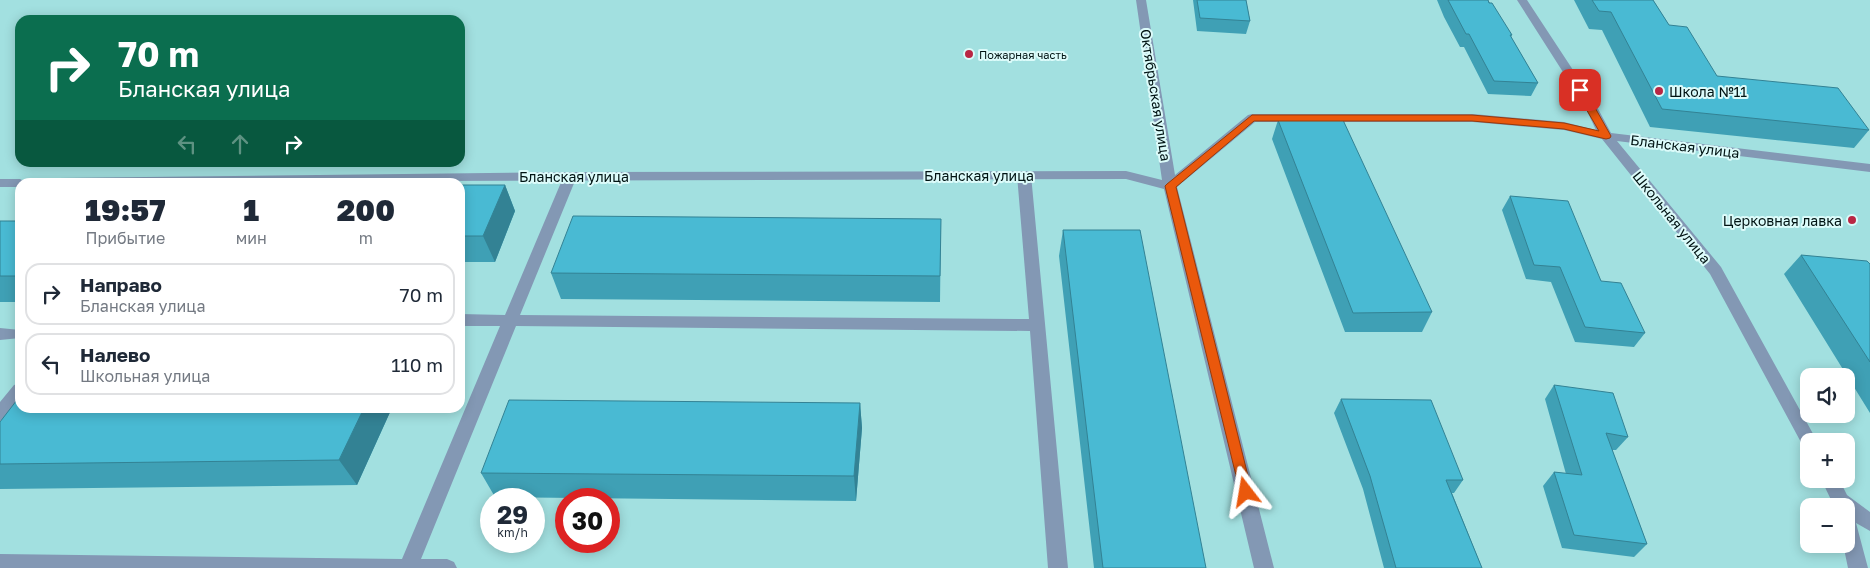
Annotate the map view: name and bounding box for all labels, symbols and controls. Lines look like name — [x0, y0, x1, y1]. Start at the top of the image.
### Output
street label: Октябрьская улица — [1137, 28, 1175, 162]
text: 70 m — [118, 33, 199, 75]
icon: right — [35, 35, 100, 100]
marker: Пожарная часть — [963, 48, 975, 60]
place label: Пожарная часть — [979, 48, 1067, 61]
pin — [1559, 69, 1601, 111]
text: Бланская улица — [118, 75, 290, 102]
icon: arrive — [1566, 76, 1594, 104]
place label: Школа №11 — [1669, 83, 1747, 100]
marker: Школа №11 — [1653, 85, 1665, 97]
icon: left — [173, 130, 201, 158]
icon: ahead — [226, 130, 254, 158]
icon: right — [279, 130, 307, 158]
street label: Бланская улица — [1629, 131, 1741, 161]
street label: Бланская улица — [924, 167, 1034, 184]
street label: Школьная улица — [1629, 167, 1715, 267]
street label: Бланская улица — [519, 168, 629, 185]
text: 19:57 — [85, 192, 166, 228]
text: 1 — [243, 192, 259, 228]
text: 200 — [337, 192, 395, 228]
place label: Церковная лавка — [1723, 212, 1842, 229]
marker: Церковная лавка — [1846, 214, 1858, 226]
text: Прибытие — [85, 228, 165, 248]
text: мин — [236, 228, 267, 248]
text: m — [359, 228, 373, 248]
text: Направо — [80, 273, 162, 296]
icon: right — [37, 280, 65, 308]
text: 70 m — [400, 283, 443, 306]
text: Бланская улица — [80, 296, 205, 316]
text: Налево — [80, 343, 150, 366]
icon: left — [37, 350, 65, 378]
text: 110 m — [391, 353, 443, 376]
text: Школьная улица — [80, 366, 210, 386]
map controls — [1800, 368, 1855, 553]
button: sound — [1800, 368, 1855, 423]
button: + — [1800, 433, 1855, 488]
position arrow — [1219, 465, 1271, 517]
speed limit sign: 30 — [555, 488, 620, 553]
button: − — [1800, 498, 1855, 553]
text: 29 — [497, 499, 528, 530]
text: km/h — [497, 525, 528, 540]

